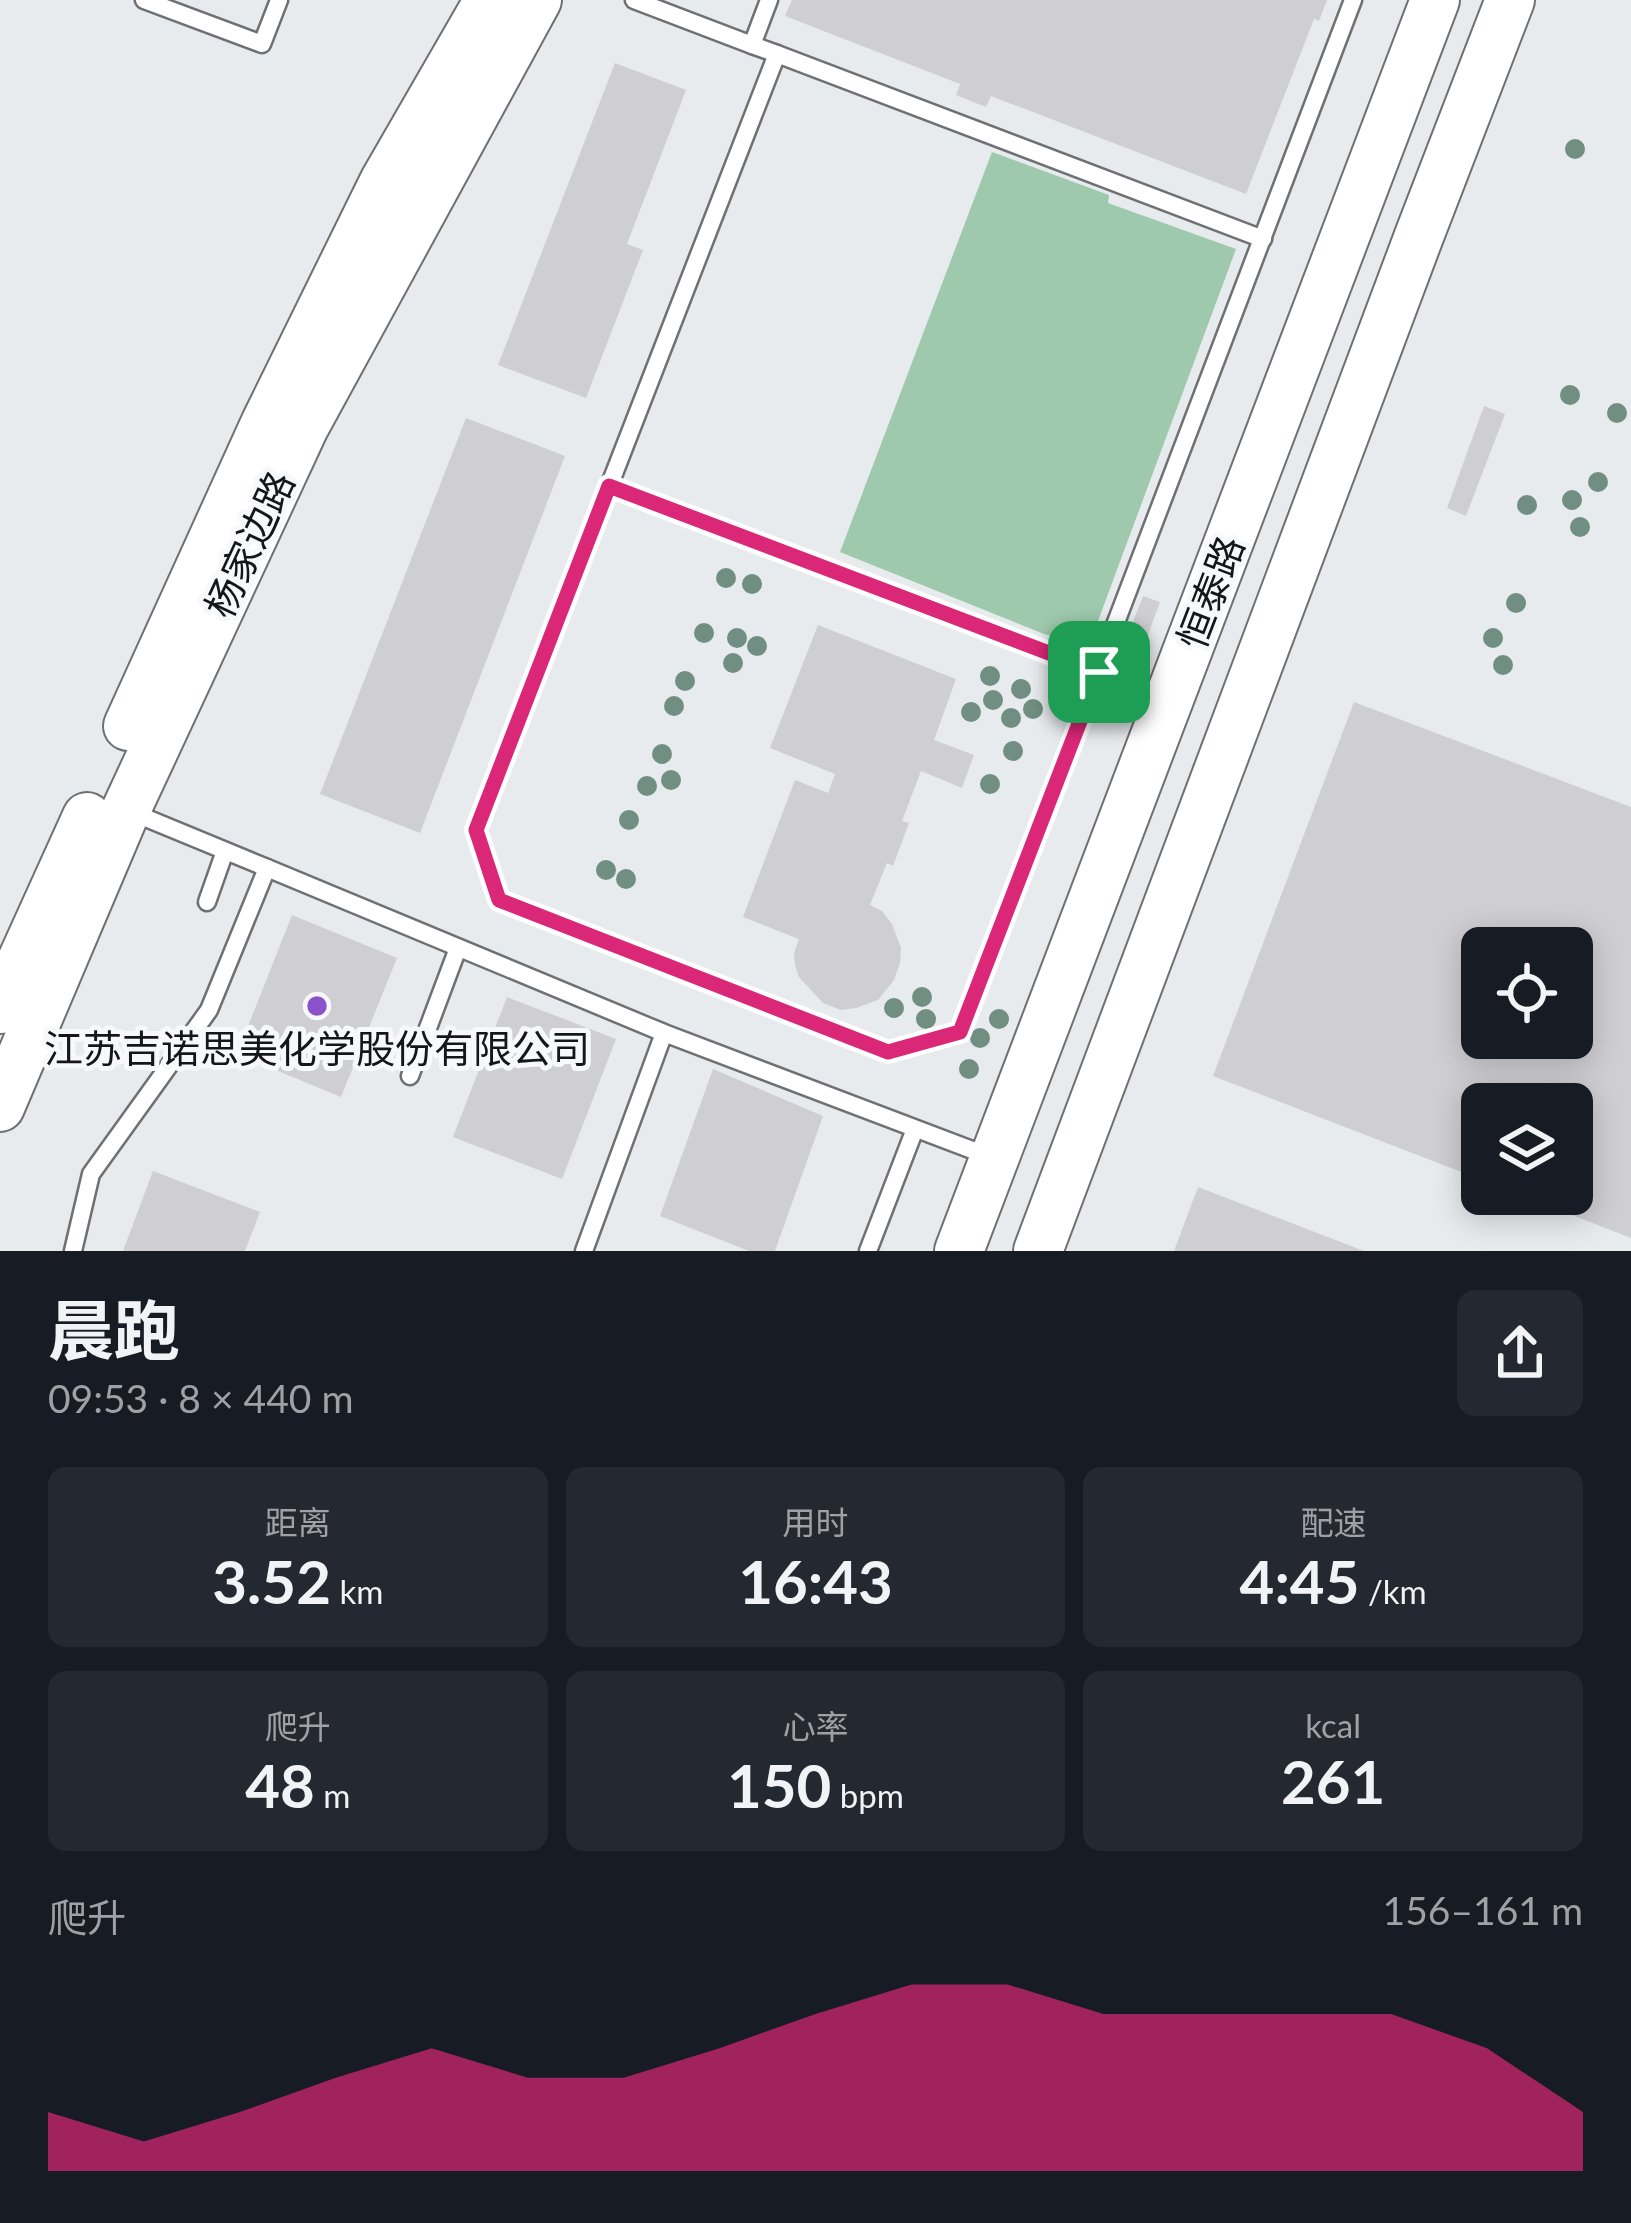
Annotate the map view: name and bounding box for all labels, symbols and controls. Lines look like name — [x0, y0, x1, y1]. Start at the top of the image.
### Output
street label: 杨家边路 — [195, 464, 303, 624]
street label: 恒泰路 — [1168, 529, 1252, 655]
pin — [1048, 621, 1150, 723]
icon: arrive — [1066, 639, 1132, 705]
map controls — [1461, 927, 1593, 1215]
button: locate — [1461, 927, 1593, 1059]
marker: 江苏吉诺思美化学股份有限公司 — [304, 993, 330, 1019]
place label: 江苏吉诺思美化学股份有限公司 — [44, 1025, 590, 1071]
button: layers — [1461, 1083, 1593, 1215]
text: 晨跑 — [48, 1290, 180, 1369]
button: share — [1457, 1290, 1583, 1416]
text: 09:53 · 8 × 440 m — [48, 1375, 353, 1421]
text: 距离 — [265, 1502, 331, 1542]
text: 用时 — [782, 1502, 848, 1542]
text: 配速 — [1300, 1502, 1366, 1542]
text: 3.52 — [212, 1545, 331, 1617]
text: 16:43 — [738, 1545, 893, 1617]
text: 4:45 — [1240, 1545, 1359, 1617]
text: km — [331, 1571, 383, 1611]
text: /km — [1359, 1571, 1427, 1611]
text: kcal — [1305, 1705, 1361, 1745]
text: 爬升 — [265, 1706, 331, 1746]
text: 心率 — [782, 1706, 848, 1746]
text: 261 — [1281, 1745, 1385, 1817]
text: 48 — [245, 1749, 315, 1821]
text: 150 — [727, 1749, 831, 1821]
text: m — [315, 1775, 350, 1815]
text: bpm — [831, 1775, 904, 1815]
text: 156–161 m — [1383, 1887, 1583, 1933]
text: 爬升 — [48, 1894, 126, 1940]

